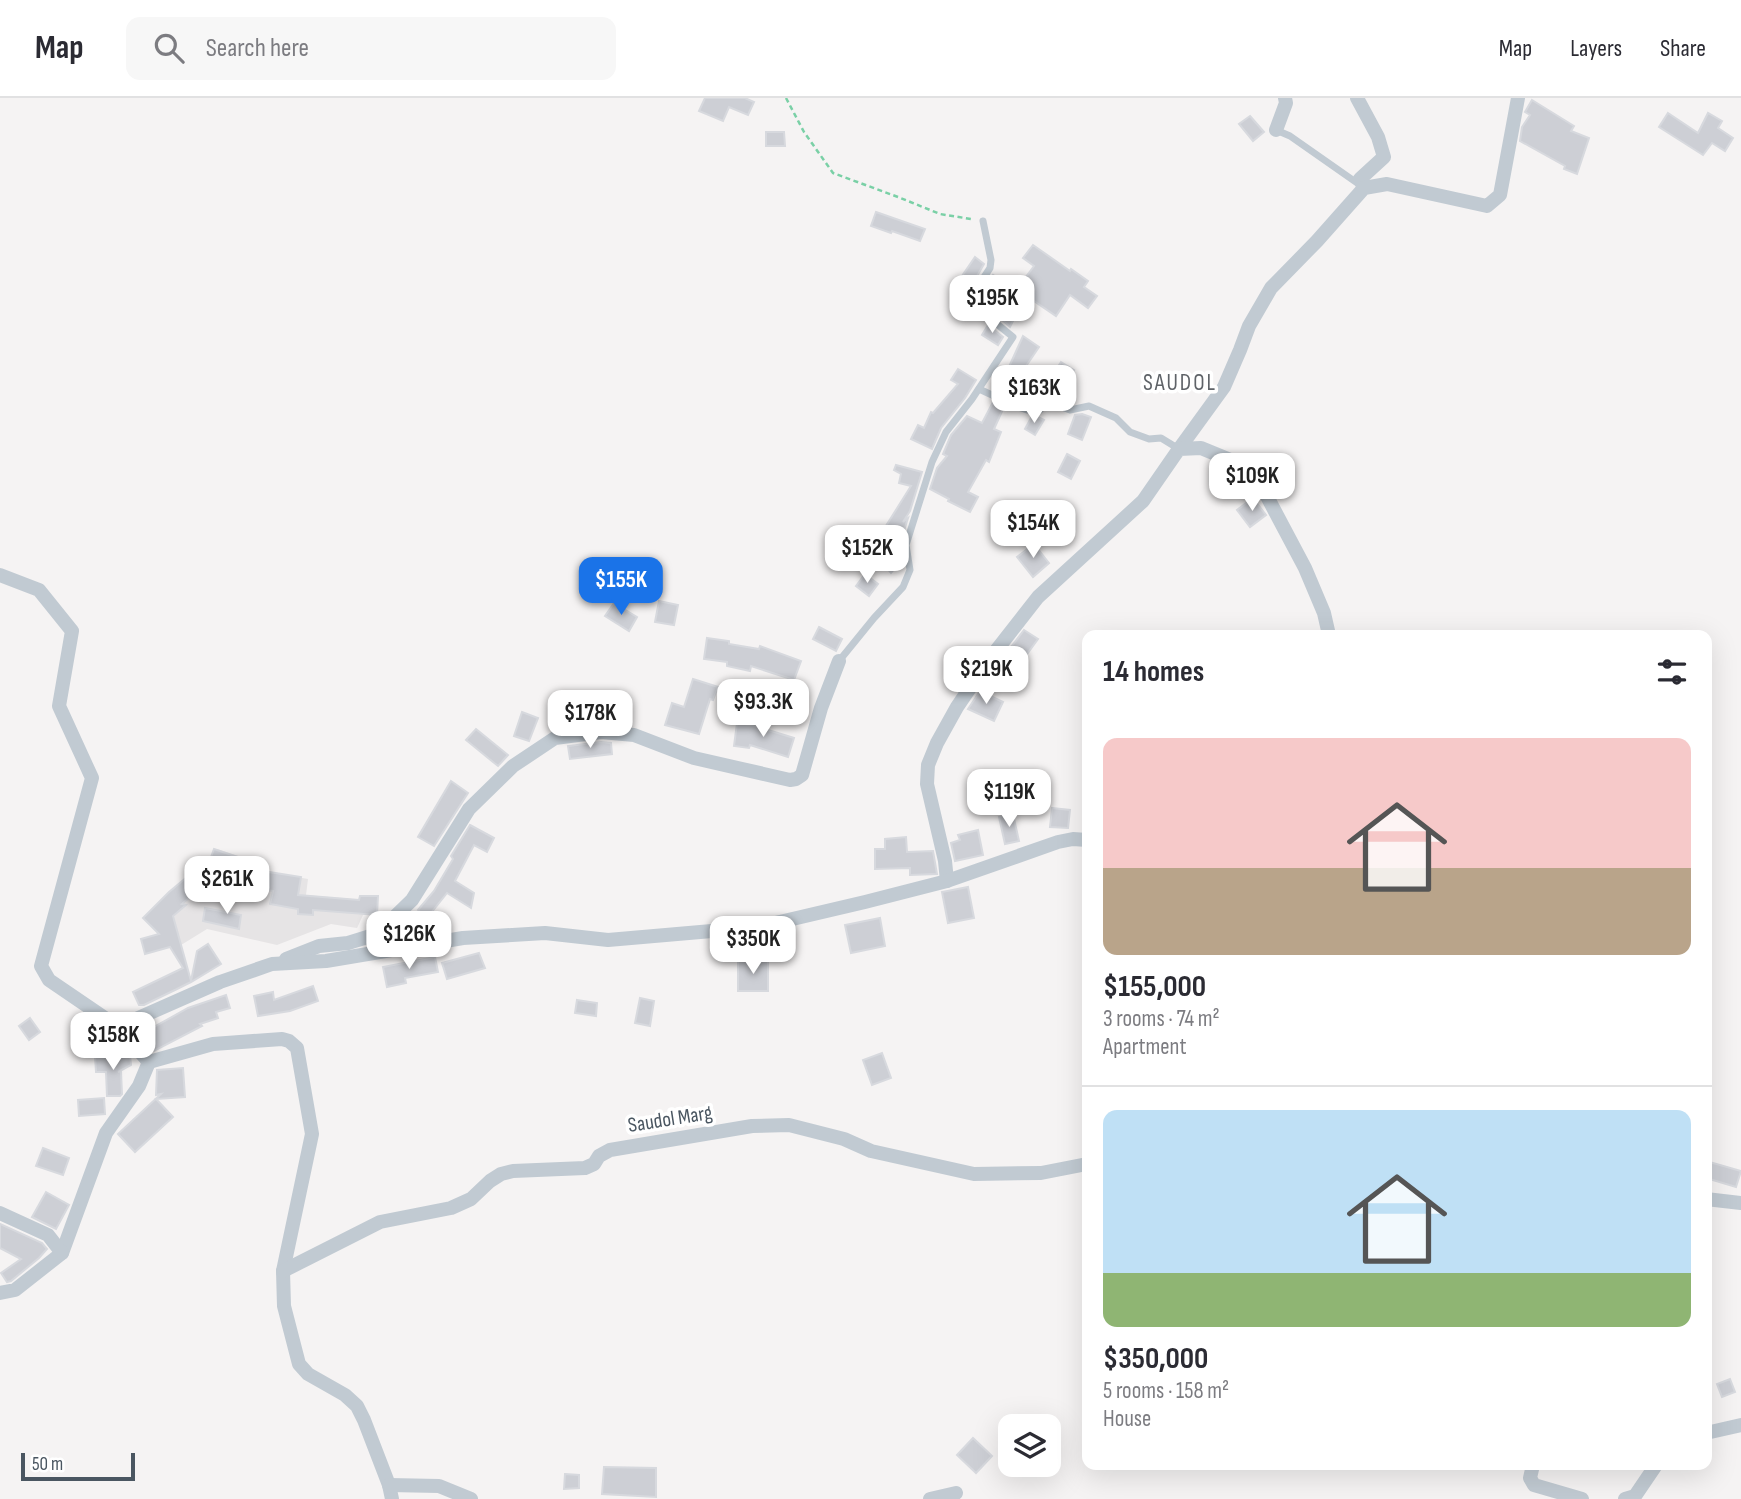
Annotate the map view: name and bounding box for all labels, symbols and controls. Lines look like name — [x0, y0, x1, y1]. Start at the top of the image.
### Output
search box — [126, 17, 616, 80]
text: Map — [35, 28, 84, 68]
icon: search — [150, 29, 188, 67]
text: Search here — [206, 33, 309, 64]
text: Map — [1499, 34, 1532, 63]
text: Layers — [1570, 34, 1622, 63]
text: Share — [1660, 34, 1706, 63]
pin: $195K — [943, 275, 1041, 335]
text: $195K — [965, 284, 1019, 312]
pin: $163K — [985, 366, 1083, 425]
district label: SAUDOL — [1143, 369, 1217, 397]
text: $163K — [1007, 374, 1061, 402]
pin: $109K — [1203, 454, 1301, 513]
text: $109K — [1225, 462, 1279, 490]
pin: $154K — [984, 500, 1082, 560]
text: $154K — [1007, 509, 1060, 537]
pin: $152K — [818, 526, 916, 585]
text: $152K — [841, 534, 893, 562]
pin: $155K — [572, 558, 670, 617]
text: $155K — [595, 566, 647, 594]
pin: $219K — [937, 646, 1035, 706]
icon: filters — [1653, 653, 1691, 691]
text: 14 homes — [1103, 654, 1204, 690]
text: $219K — [959, 655, 1013, 683]
pin: $93.3K — [706, 680, 820, 739]
text: $93.3K — [733, 688, 793, 716]
pin: $178K — [541, 690, 639, 750]
text: $178K — [564, 699, 616, 727]
pin: $119K — [960, 770, 1058, 829]
text: $119K — [983, 778, 1035, 806]
icon: home — [1334, 784, 1460, 910]
pin: $261K — [178, 856, 276, 916]
text: $261K — [200, 865, 254, 893]
pin: $126K — [360, 912, 458, 971]
pin: $350K — [704, 916, 802, 976]
text: $126K — [382, 920, 436, 948]
text: $350K — [726, 925, 780, 953]
text: $155,000 — [1103, 969, 1206, 1005]
text: 3 rooms · 74 m² — [1103, 1005, 1220, 1033]
pin: $158K — [64, 1012, 162, 1072]
text: $158K — [86, 1021, 140, 1049]
text: Apartment — [1103, 1033, 1187, 1061]
street label: Saudol Marg — [626, 1100, 714, 1138]
icon: home — [1334, 1156, 1460, 1282]
text: $350,000 — [1103, 1341, 1208, 1377]
text: 5 rooms · 158 m² — [1103, 1377, 1229, 1405]
text: House — [1103, 1405, 1151, 1433]
map controls — [998, 1414, 1061, 1477]
button: layers — [998, 1414, 1061, 1477]
scale bar — [21, 1450, 135, 1482]
text: 50 m — [32, 1453, 63, 1476]

